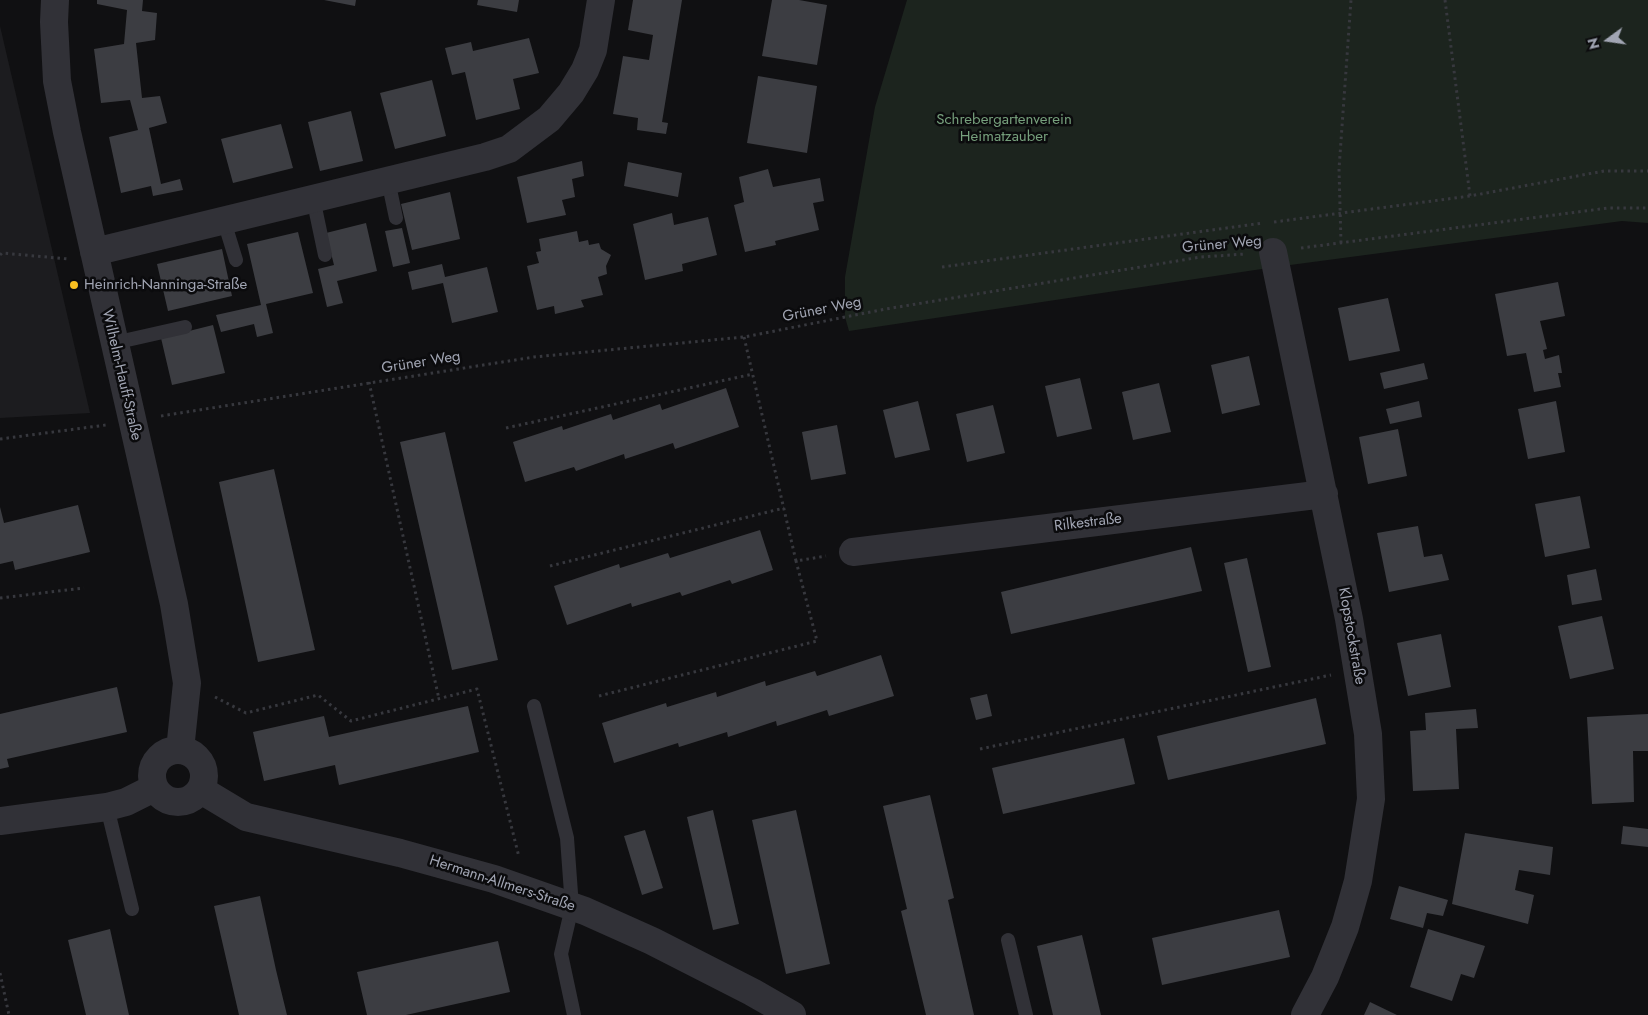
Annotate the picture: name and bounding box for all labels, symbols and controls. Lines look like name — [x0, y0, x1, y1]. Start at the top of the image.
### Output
north arrow — [1583, 15, 1633, 65]
text: N — [1582, 36, 1604, 51]
park label: Schrebergartenverein Heimatzauber — [936, 111, 1072, 146]
street label: Grüner Weg — [1181, 233, 1263, 257]
place label: Heinrich-Nanninga-Straße — [84, 276, 247, 294]
marker: Heinrich-Nanninga-Straße — [68, 279, 80, 291]
street label: Grüner Weg — [781, 294, 863, 326]
street label: Wilhelm-Hauff-Straße — [97, 308, 145, 442]
street label: Grüner Weg — [380, 348, 462, 378]
street label: Rilkestraße — [1053, 510, 1123, 536]
street label: Klopstockstraße — [1334, 586, 1368, 686]
street label: Hermann-Allmers-Straße — [427, 852, 577, 916]

